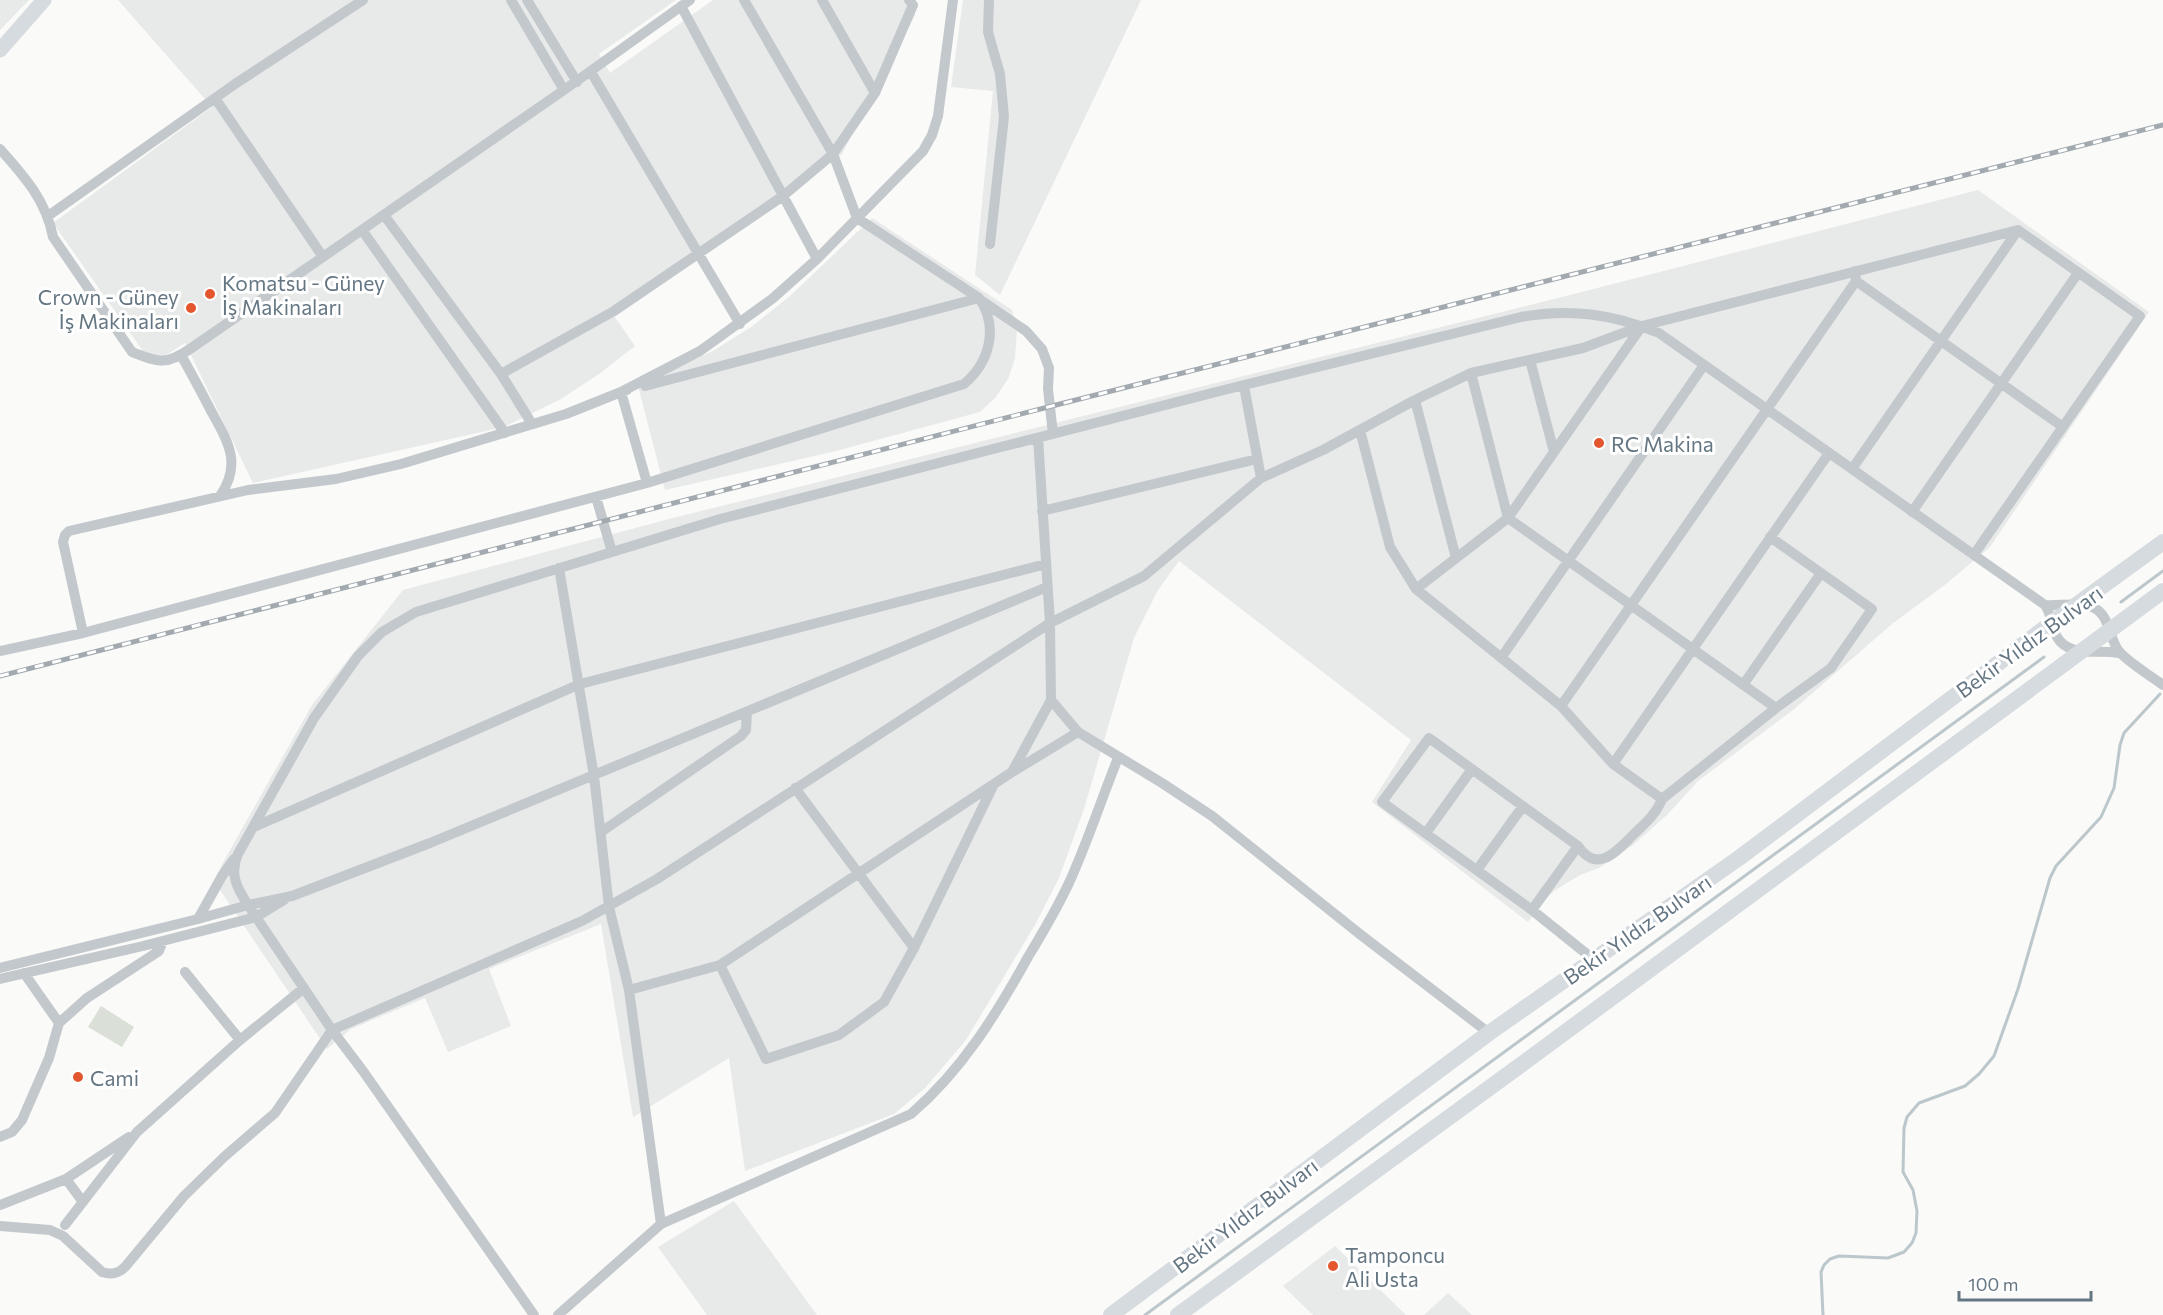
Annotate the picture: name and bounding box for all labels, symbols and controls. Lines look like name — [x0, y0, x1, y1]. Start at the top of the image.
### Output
place label: Komatsu - Güney İş Makinaları — [222, 270, 385, 319]
place label: Crown - Güney İş Makinaları — [38, 284, 179, 333]
marker: Komatsu - Güney İş Makinaları — [203, 287, 217, 301]
marker: Crown - Güney İş Makinaları — [184, 301, 198, 315]
place label: RC Makina — [1611, 431, 1714, 456]
marker: RC Makina — [1592, 436, 1606, 450]
street label: Bekir Yıldız Bulvarı — [1951, 579, 2107, 703]
street label: Bekir Yıldız Bulvarı — [1558, 869, 1716, 989]
place label: Cami — [90, 1065, 139, 1090]
marker: Cami — [71, 1070, 85, 1084]
street label: Bekir Yıldız Bulvarı — [1168, 1152, 1322, 1278]
place label: Tamponcu Ali Usta — [1345, 1242, 1445, 1291]
marker: Tamponcu Ali Usta — [1326, 1259, 1340, 1273]
scale bar — [1959, 1264, 2091, 1302]
text: 100 m — [1968, 1273, 2018, 1295]

